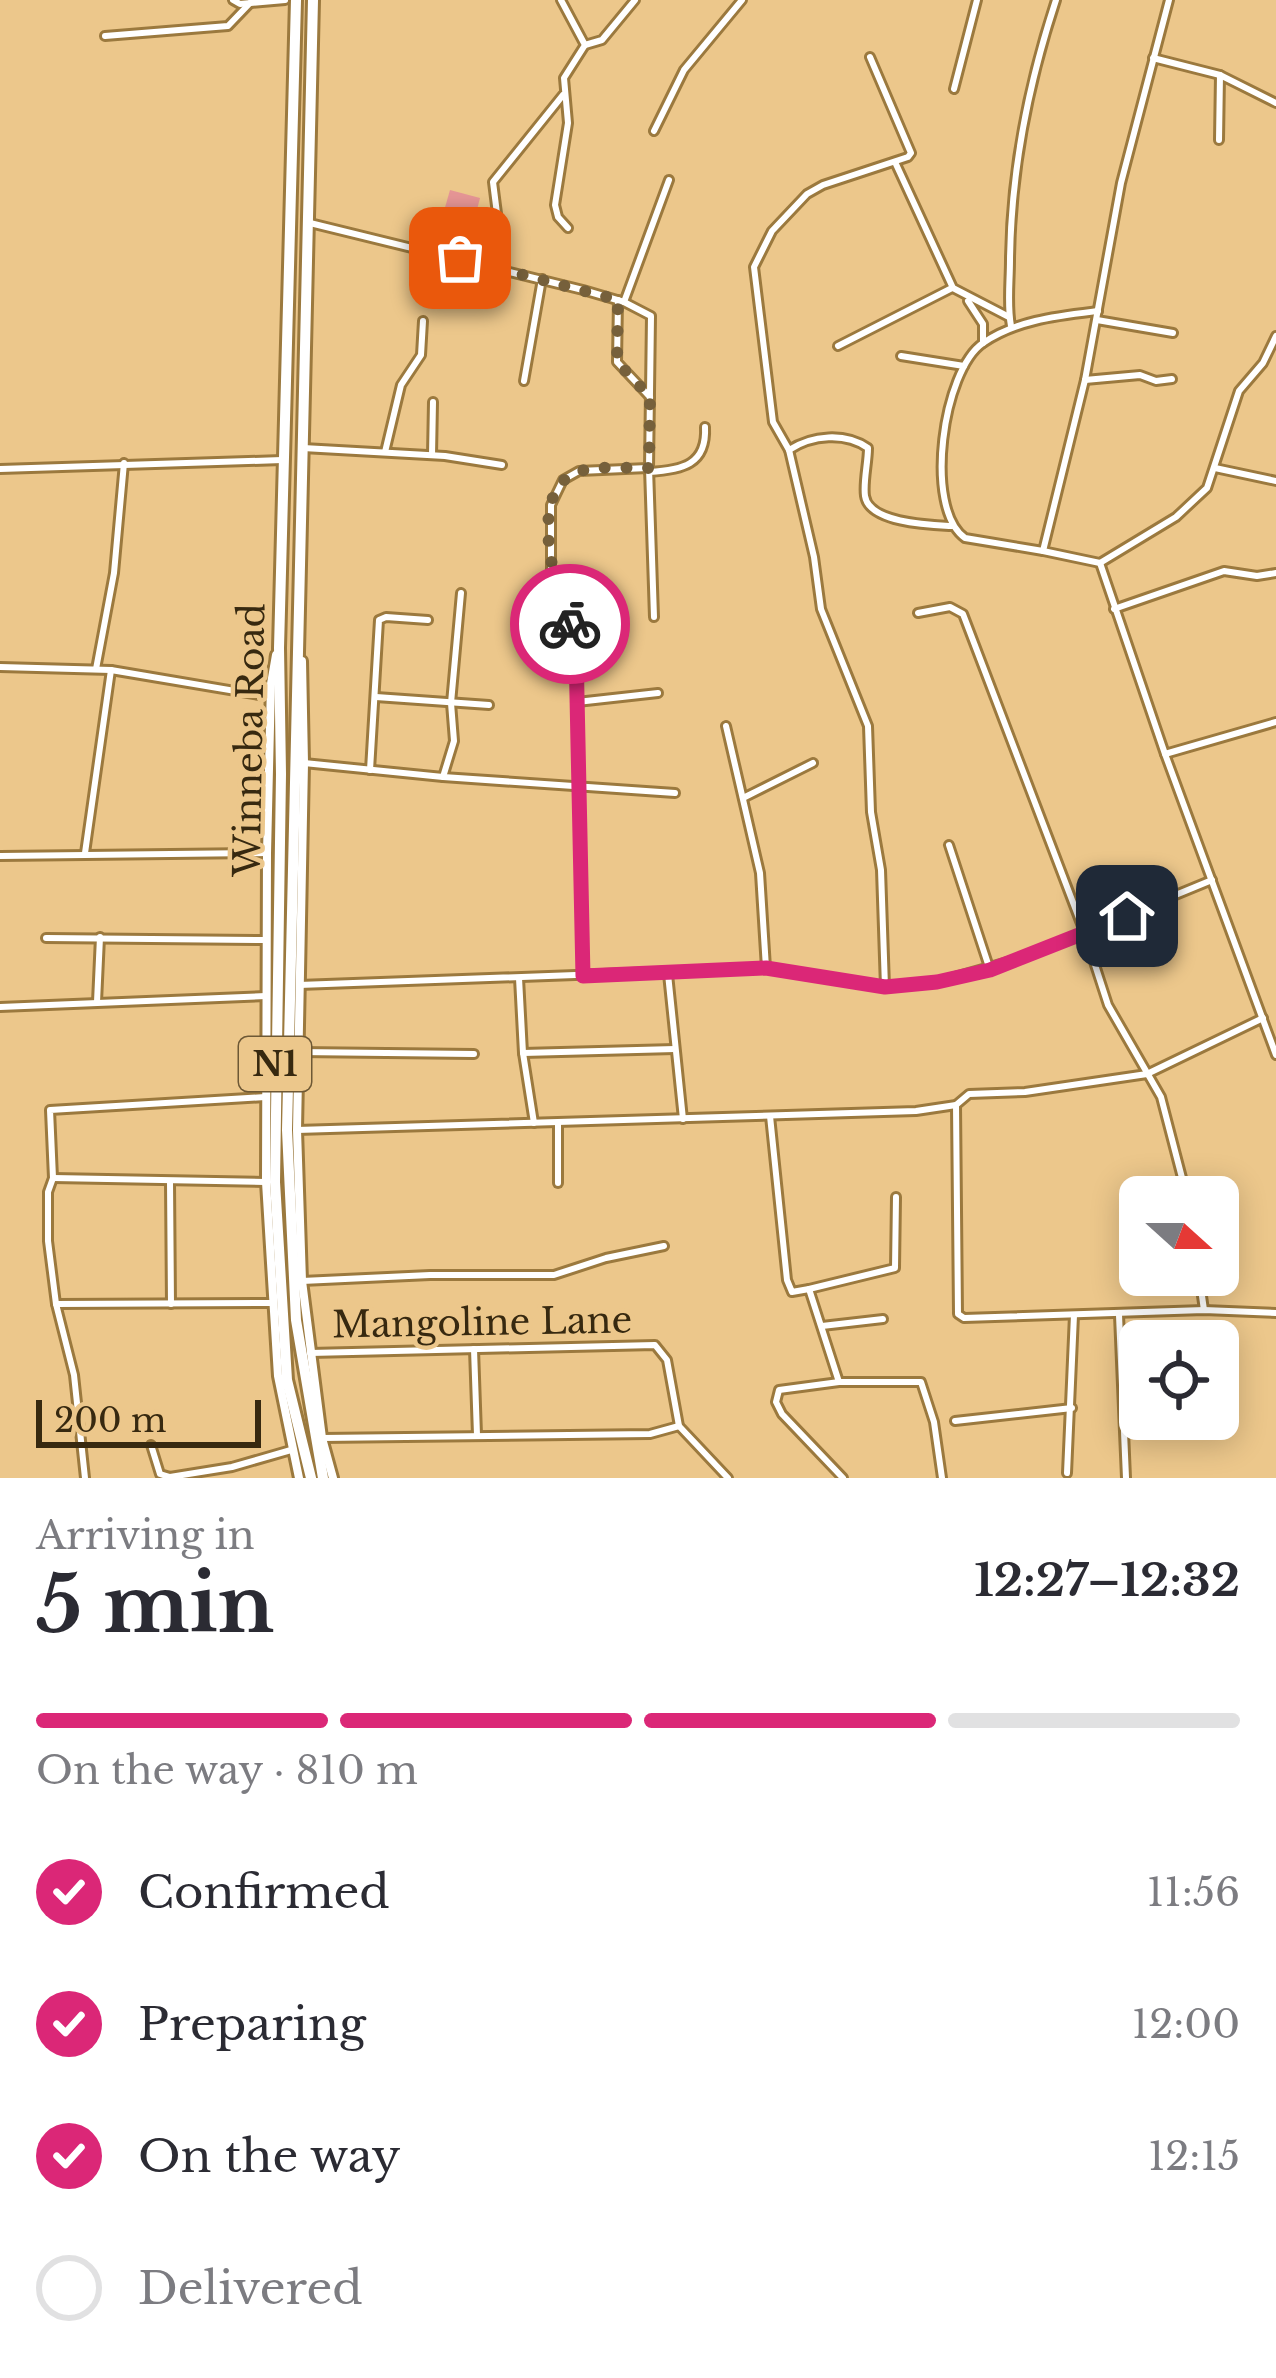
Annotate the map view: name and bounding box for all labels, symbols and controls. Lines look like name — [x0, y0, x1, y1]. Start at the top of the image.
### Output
pin — [409, 207, 511, 309]
icon: bag — [427, 225, 493, 291]
courier — [510, 564, 630, 684]
icon: bike — [537, 591, 603, 657]
street label: Winneba Road — [225, 603, 274, 878]
pin — [1076, 865, 1178, 967]
icon: home — [1094, 883, 1160, 949]
road number: N1 — [239, 1037, 311, 1091]
north arrow — [1119, 1176, 1239, 1296]
map controls — [1119, 1176, 1239, 1440]
street label: Mangoline Lane — [332, 1297, 632, 1348]
button: locate — [1119, 1320, 1239, 1440]
scale bar — [36, 1394, 261, 1447]
text: 200 m — [54, 1400, 166, 1441]
text: Arriving in — [36, 1511, 255, 1560]
text: 12:27–12:32 — [974, 1552, 1240, 1608]
text: 5 min — [36, 1556, 274, 1653]
text: On the way · 810 m — [36, 1746, 418, 1795]
icon: check — [36, 1859, 102, 1925]
text: Confirmed — [138, 1864, 390, 1920]
text: 11:56 — [1147, 1868, 1240, 1917]
icon: check — [36, 1991, 102, 2057]
text: Preparing — [138, 1996, 366, 2052]
text: 12:00 — [1132, 2000, 1240, 2049]
icon: check — [36, 2123, 102, 2189]
text: On the way — [138, 2128, 401, 2184]
text: 12:15 — [1148, 2132, 1240, 2181]
text: Delivered — [138, 2260, 363, 2316]

